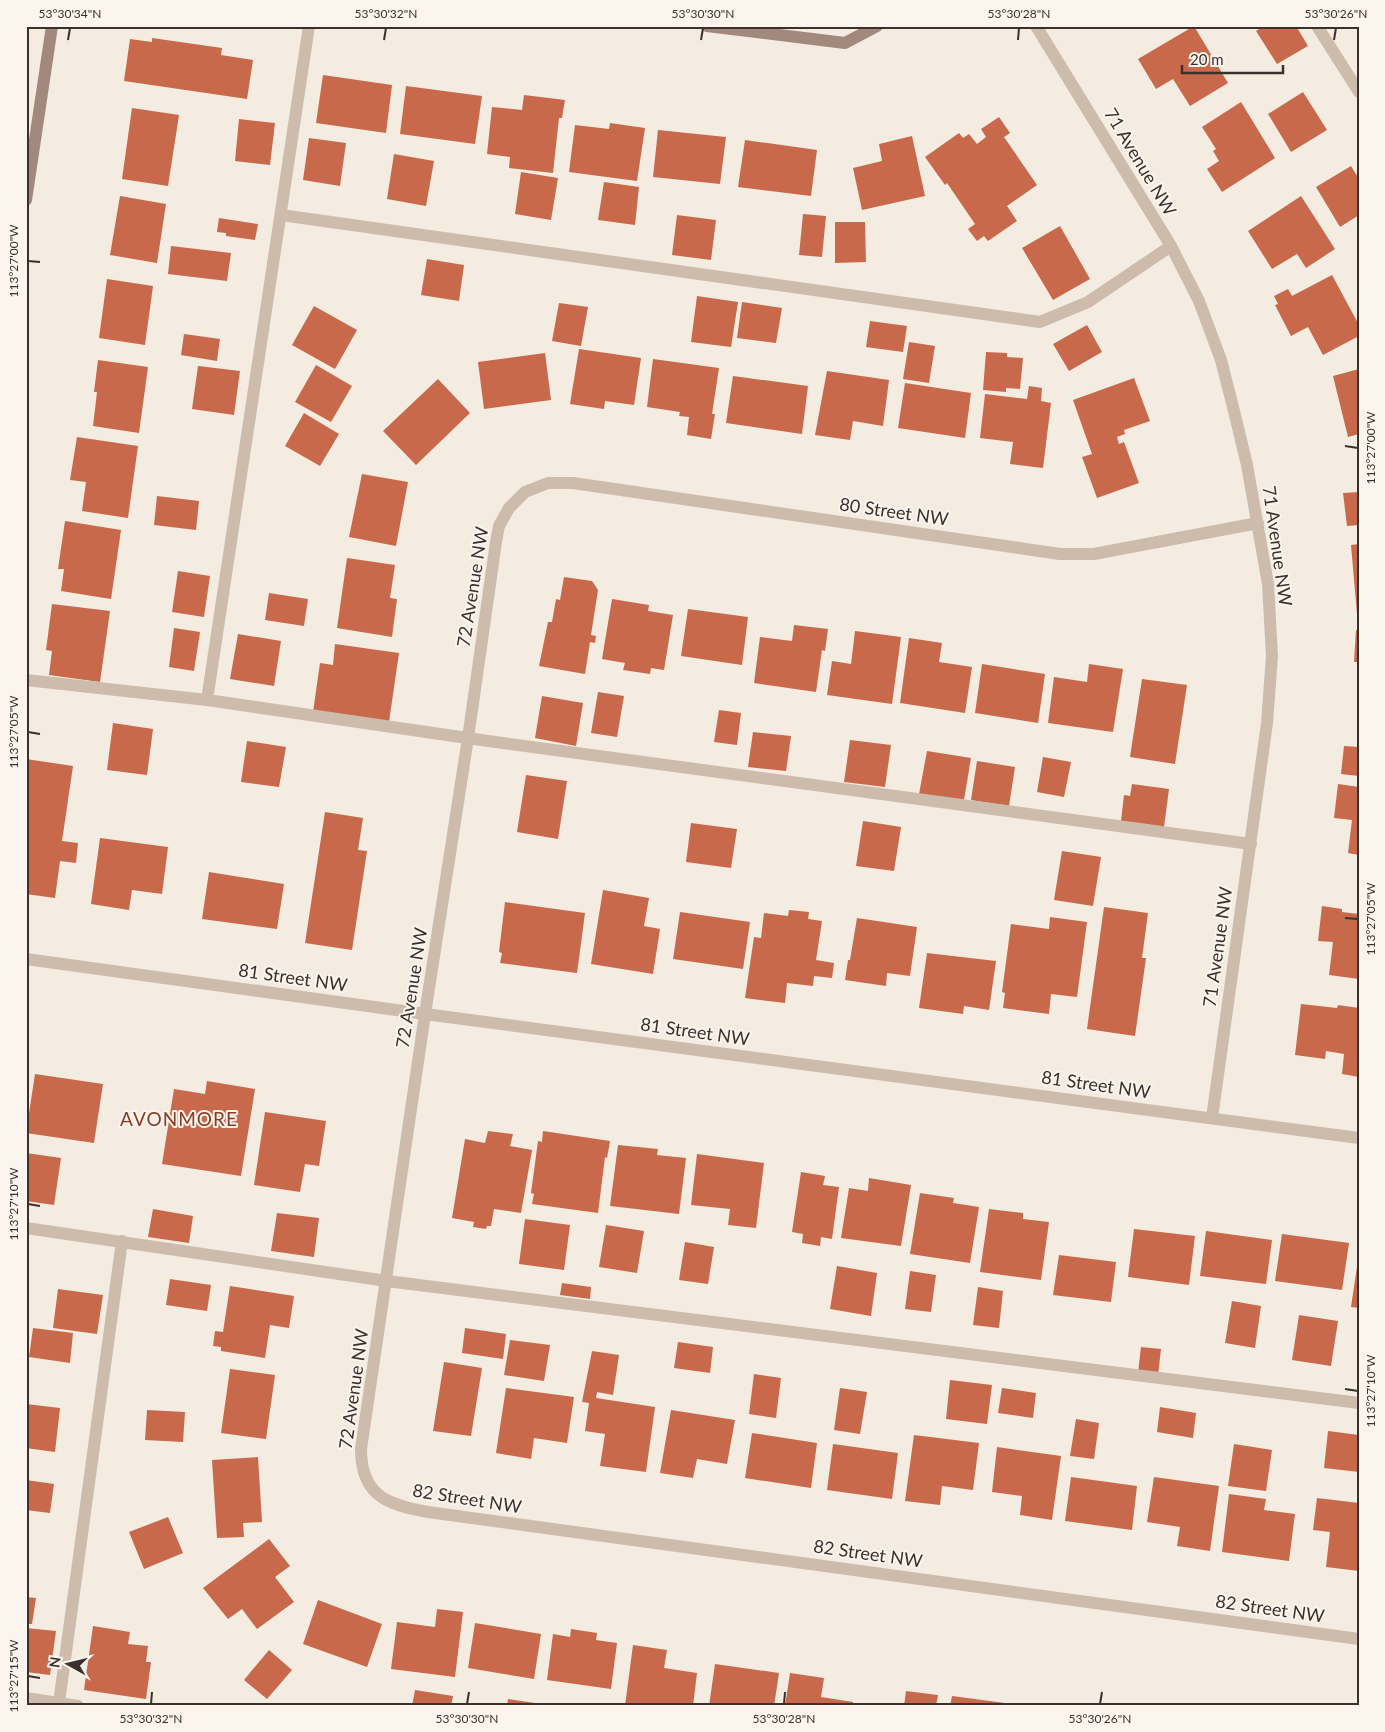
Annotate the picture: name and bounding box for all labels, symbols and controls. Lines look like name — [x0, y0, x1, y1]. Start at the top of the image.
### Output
text: 53°30'34"N — [39, 6, 101, 21]
text: 53°30'32"N — [355, 6, 417, 21]
text: 53°30'30"N — [672, 6, 734, 21]
text: 53°30'28"N — [988, 6, 1050, 21]
text: 53°30'26"N — [1305, 6, 1367, 21]
scale bar — [1182, 42, 1284, 74]
text: 20 m — [1190, 50, 1224, 68]
street label: 71 Avenue NW — [1100, 104, 1182, 220]
text: 113°27'00"W — [6, 224, 21, 298]
text: 113°27'00"W — [1363, 411, 1378, 485]
street label: 71 Avenue NW — [1259, 484, 1297, 608]
street label: 80 Street NW — [838, 492, 950, 530]
street label: 72 Avenue NW — [452, 525, 492, 649]
text: 113°27'05"W — [6, 695, 21, 769]
text: 113°27'05"W — [1363, 882, 1378, 956]
street label: 71 Avenue NW — [1198, 885, 1236, 1009]
street label: 72 Avenue NW — [391, 926, 431, 1050]
street label: 81 Street NW — [237, 958, 349, 996]
street label: 81 Street NW — [639, 1012, 751, 1050]
street label: 81 Street NW — [1040, 1065, 1152, 1103]
district label: AVONMORE — [120, 1107, 238, 1130]
text: 113°27'10"W — [6, 1167, 21, 1241]
street label: 72 Avenue NW — [334, 1327, 372, 1451]
text: 113°27'10"W — [1363, 1354, 1378, 1428]
street label: 82 Street NW — [411, 1479, 523, 1518]
street label: 82 Street NW — [812, 1534, 924, 1572]
street label: 82 Street NW — [1214, 1589, 1326, 1627]
text: 113°27'15"W — [6, 1639, 21, 1713]
north arrow — [42, 1640, 92, 1690]
text: N — [45, 1656, 64, 1669]
text: 53°30'32"N — [120, 1711, 182, 1726]
text: 53°30'30"N — [436, 1711, 498, 1726]
text: 53°30'28"N — [753, 1711, 815, 1726]
text: 53°30'26"N — [1069, 1711, 1131, 1726]

